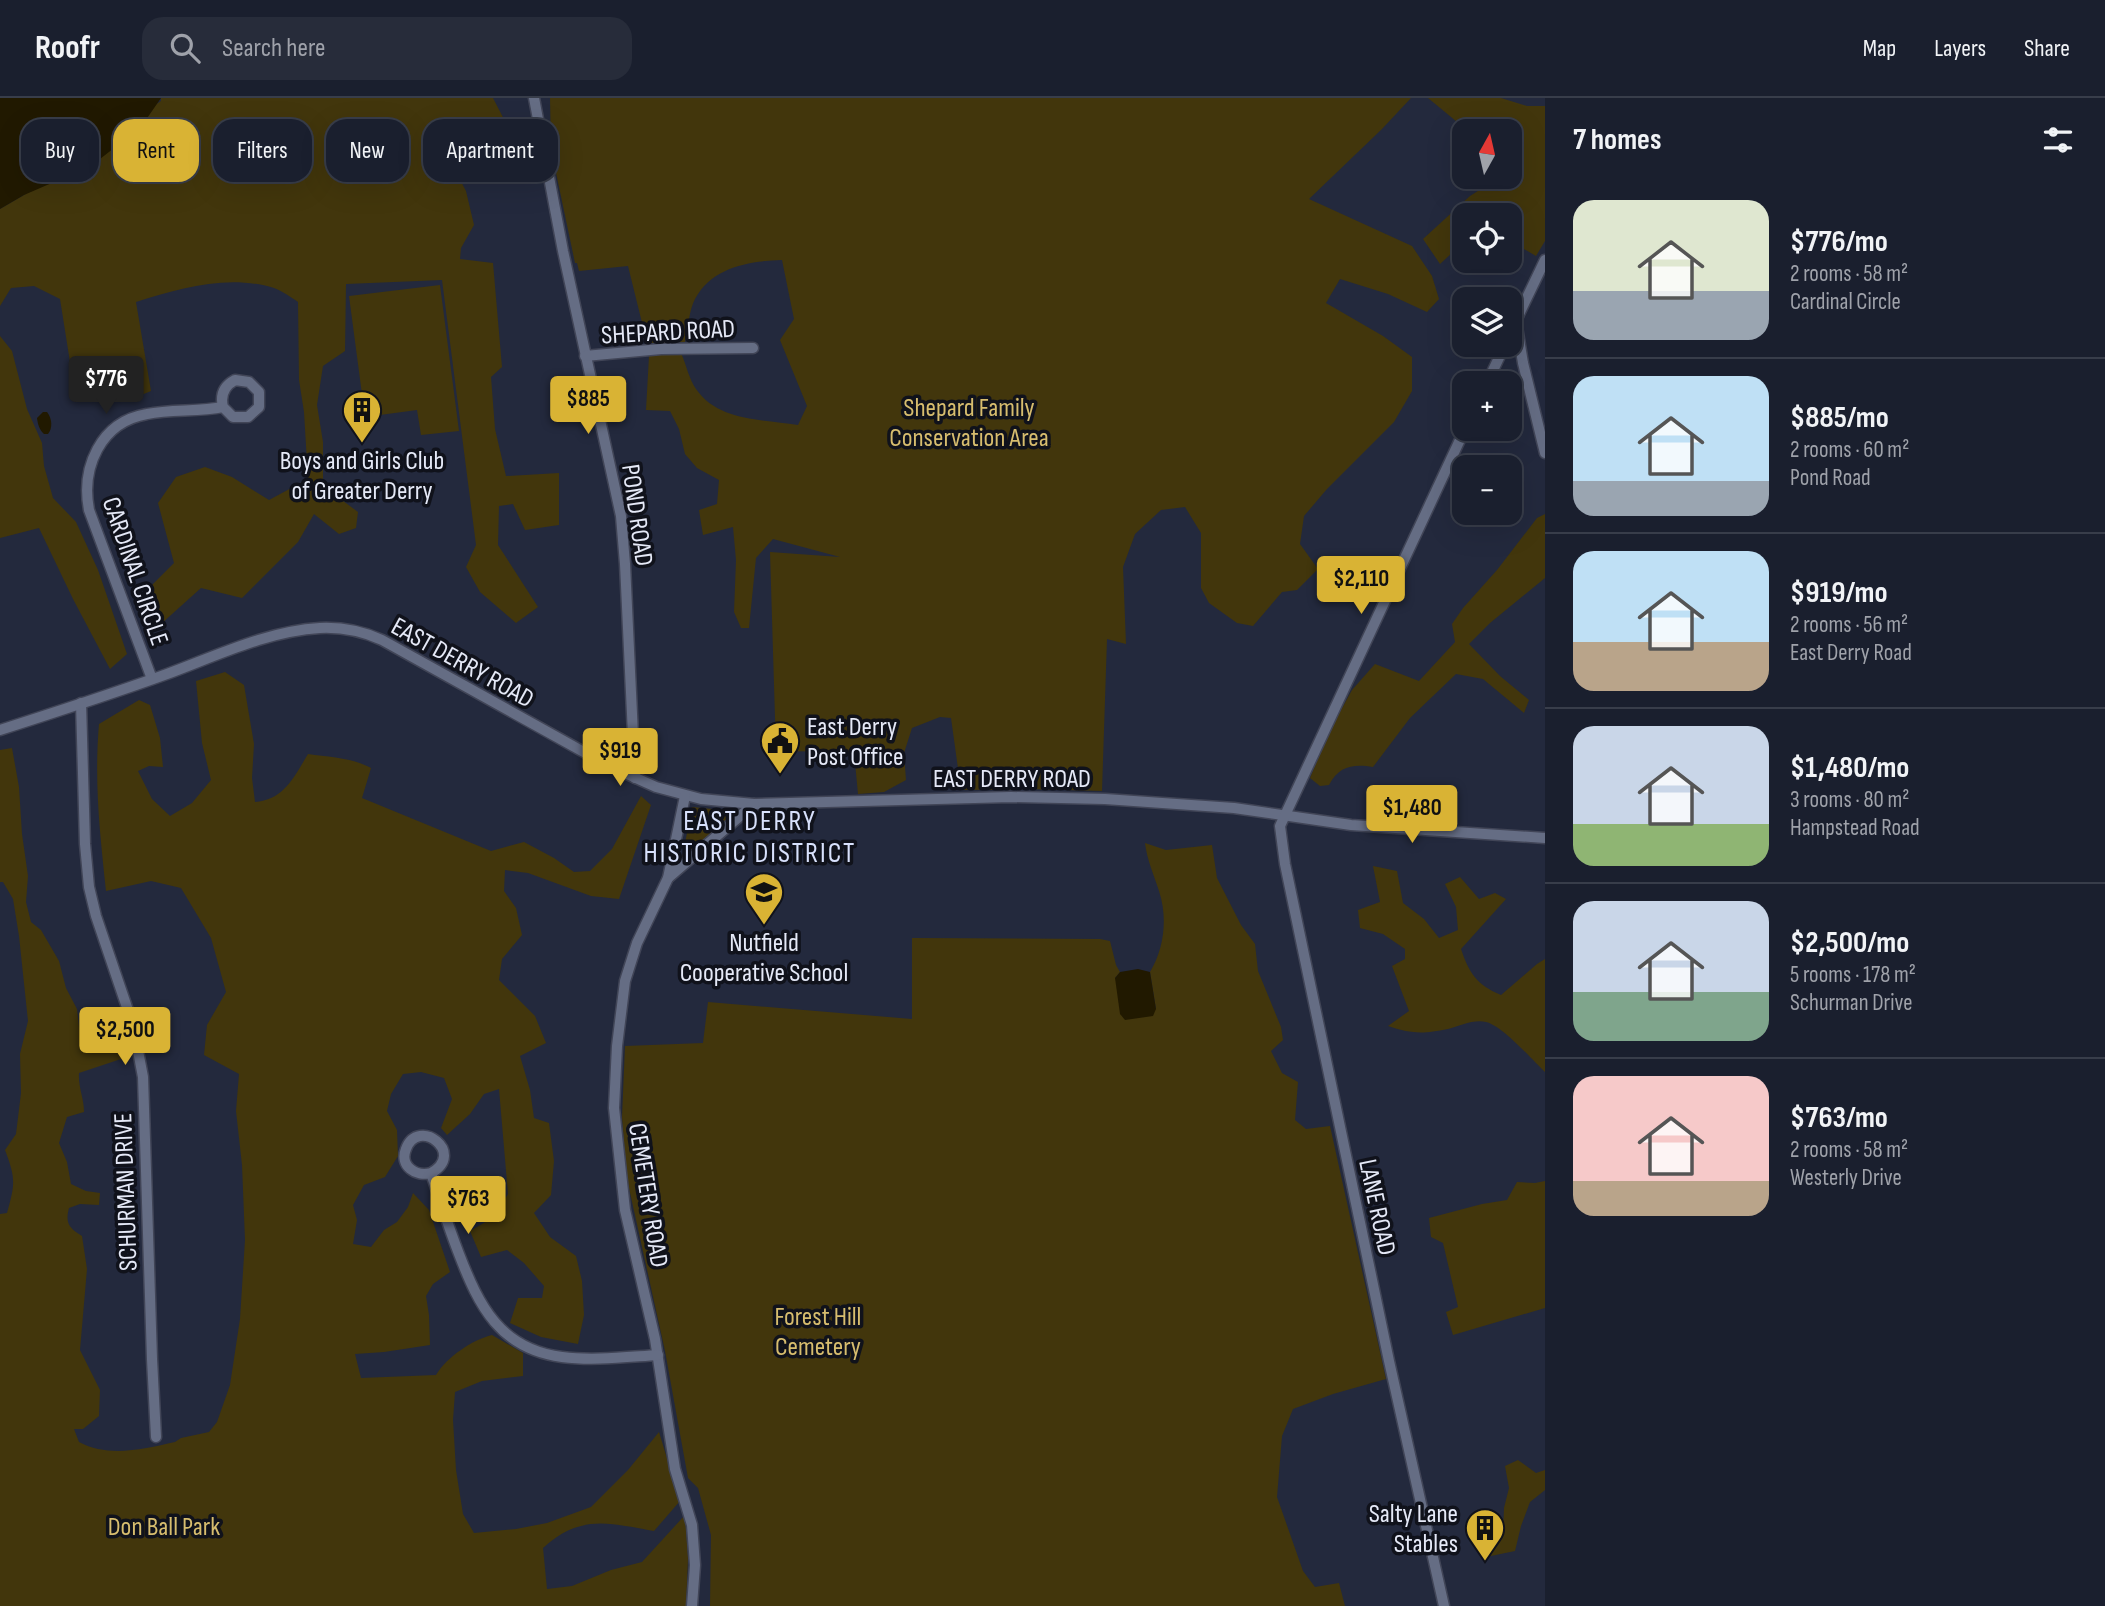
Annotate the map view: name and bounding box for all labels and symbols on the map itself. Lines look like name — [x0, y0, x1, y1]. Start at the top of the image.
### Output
north arrow — [1452, 119, 1522, 189]
street label: SHEPARD ROAD — [600, 314, 736, 351]
pin: $776 — [65, 356, 147, 416]
pin: $885 — [547, 376, 629, 436]
building icon: Boys and Girls Club of Greater Derry — [341, 389, 383, 444]
park label: Shepard Family Conservation Area — [889, 393, 1049, 454]
place label: Boys and Girls Club of Greater Derry — [280, 446, 444, 507]
street label: POND ROAD — [614, 462, 659, 568]
street label: CARDINAL CIRCLE — [95, 493, 174, 650]
pin: $2,110 — [1304, 556, 1418, 616]
street label: EAST DERRY ROAD — [386, 611, 539, 715]
place label: East Derry Post Office — [807, 712, 903, 773]
public building icon: East Derry Post Office — [759, 720, 801, 775]
pin: $919 — [579, 728, 661, 788]
street label: EAST DERRY ROAD — [933, 764, 1091, 795]
pin: $1,480 — [1355, 786, 1469, 845]
district label: EAST DERRY HISTORIC DISTRICT — [644, 805, 856, 870]
school or university icon: Nutfield Cooperative School — [743, 871, 785, 926]
place label: Nutfield Cooperative School — [680, 928, 848, 989]
pin: $2,500 — [68, 1007, 182, 1067]
street label: SCHURMAN DRIVE — [108, 1112, 145, 1272]
street label: CEMETERY ROAD — [621, 1121, 674, 1270]
street label: LANE ROAD — [1351, 1156, 1402, 1258]
pin: $763 — [427, 1176, 509, 1236]
park label: Forest Hill Cemetery — [775, 1302, 861, 1363]
place label: Salty Lane Stables — [1369, 1499, 1458, 1560]
building icon: Salty Lane Stables — [1464, 1507, 1506, 1562]
park label: Don Ball Park — [108, 1512, 220, 1543]

